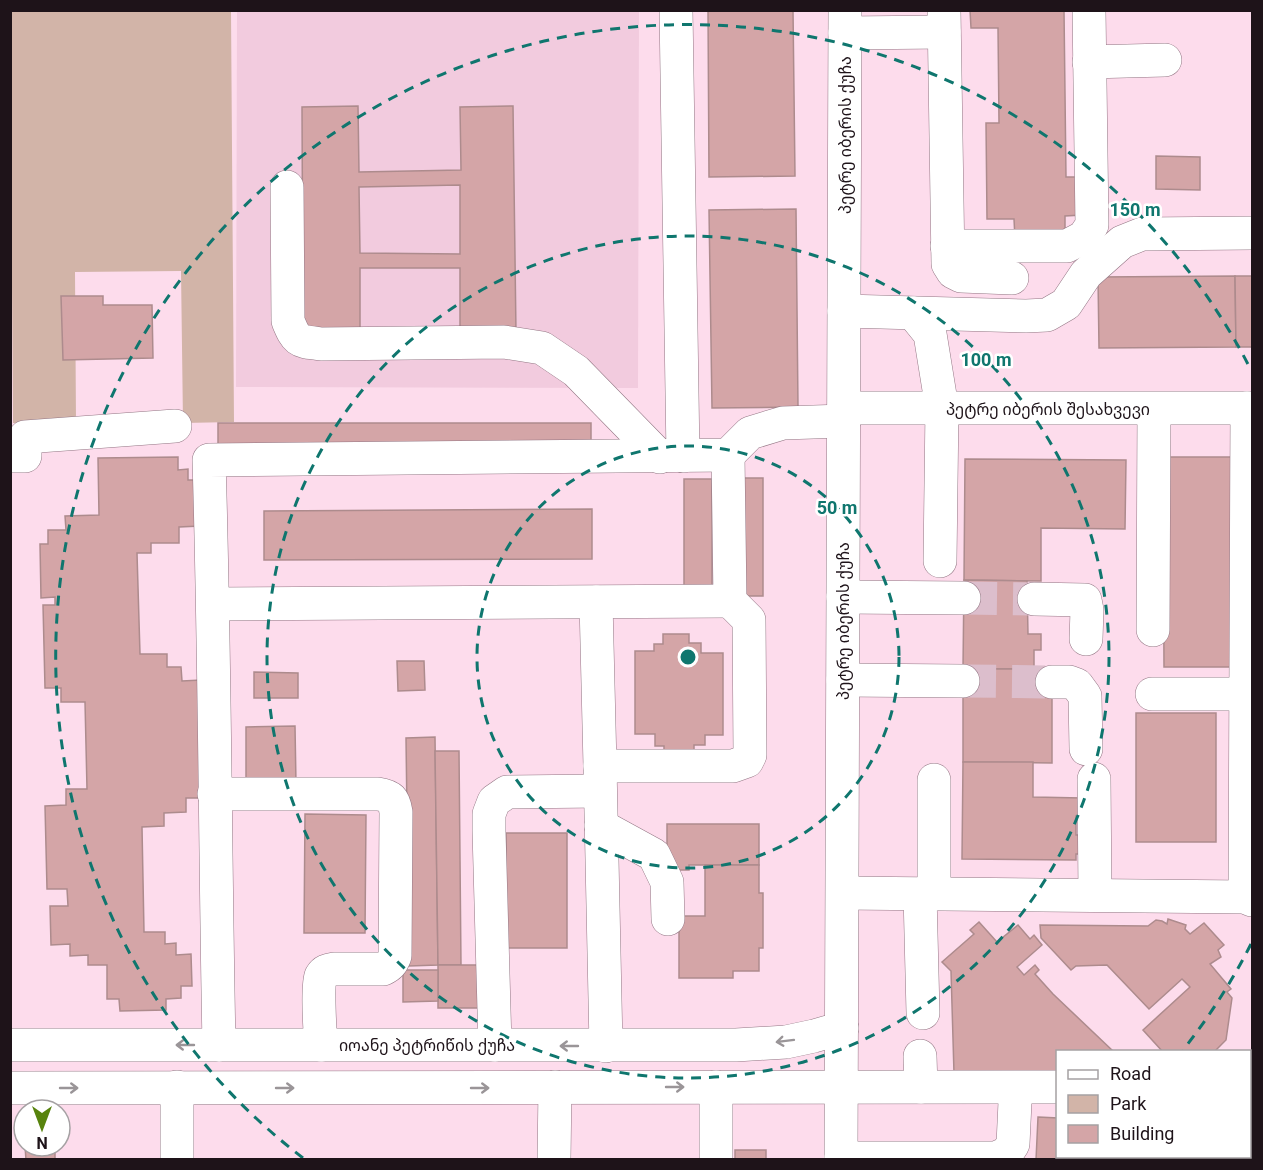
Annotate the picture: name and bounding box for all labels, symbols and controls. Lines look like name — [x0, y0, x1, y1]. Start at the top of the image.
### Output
street label: პეტრე იბერის ქუჩა — [836, 56, 855, 214]
text: 150 m — [1109, 199, 1161, 220]
text: 100 m — [960, 349, 1012, 370]
street label: პეტრე იბერის შესახვევი — [946, 400, 1150, 419]
text: 50 m — [817, 497, 857, 518]
street label: პეტრე იბერის ქუჩა — [834, 542, 853, 700]
centre of rings — [678, 647, 698, 667]
street label: იოანე პეტრიწის ქუჩა — [339, 1036, 515, 1055]
one-way arrow — [776, 1036, 795, 1047]
one-way arrow — [176, 1039, 196, 1051]
one-way arrow — [560, 1040, 580, 1051]
legend — [1056, 1050, 1251, 1158]
text: Road — [1110, 1063, 1151, 1084]
one-way arrow — [664, 1081, 684, 1093]
one-way arrow — [58, 1082, 78, 1094]
one-way arrow — [274, 1082, 294, 1094]
one-way arrow — [469, 1082, 489, 1094]
text: Park — [1110, 1093, 1147, 1114]
north arrow — [12, 1098, 72, 1158]
text: Building — [1110, 1123, 1174, 1144]
text: N — [36, 1133, 48, 1152]

